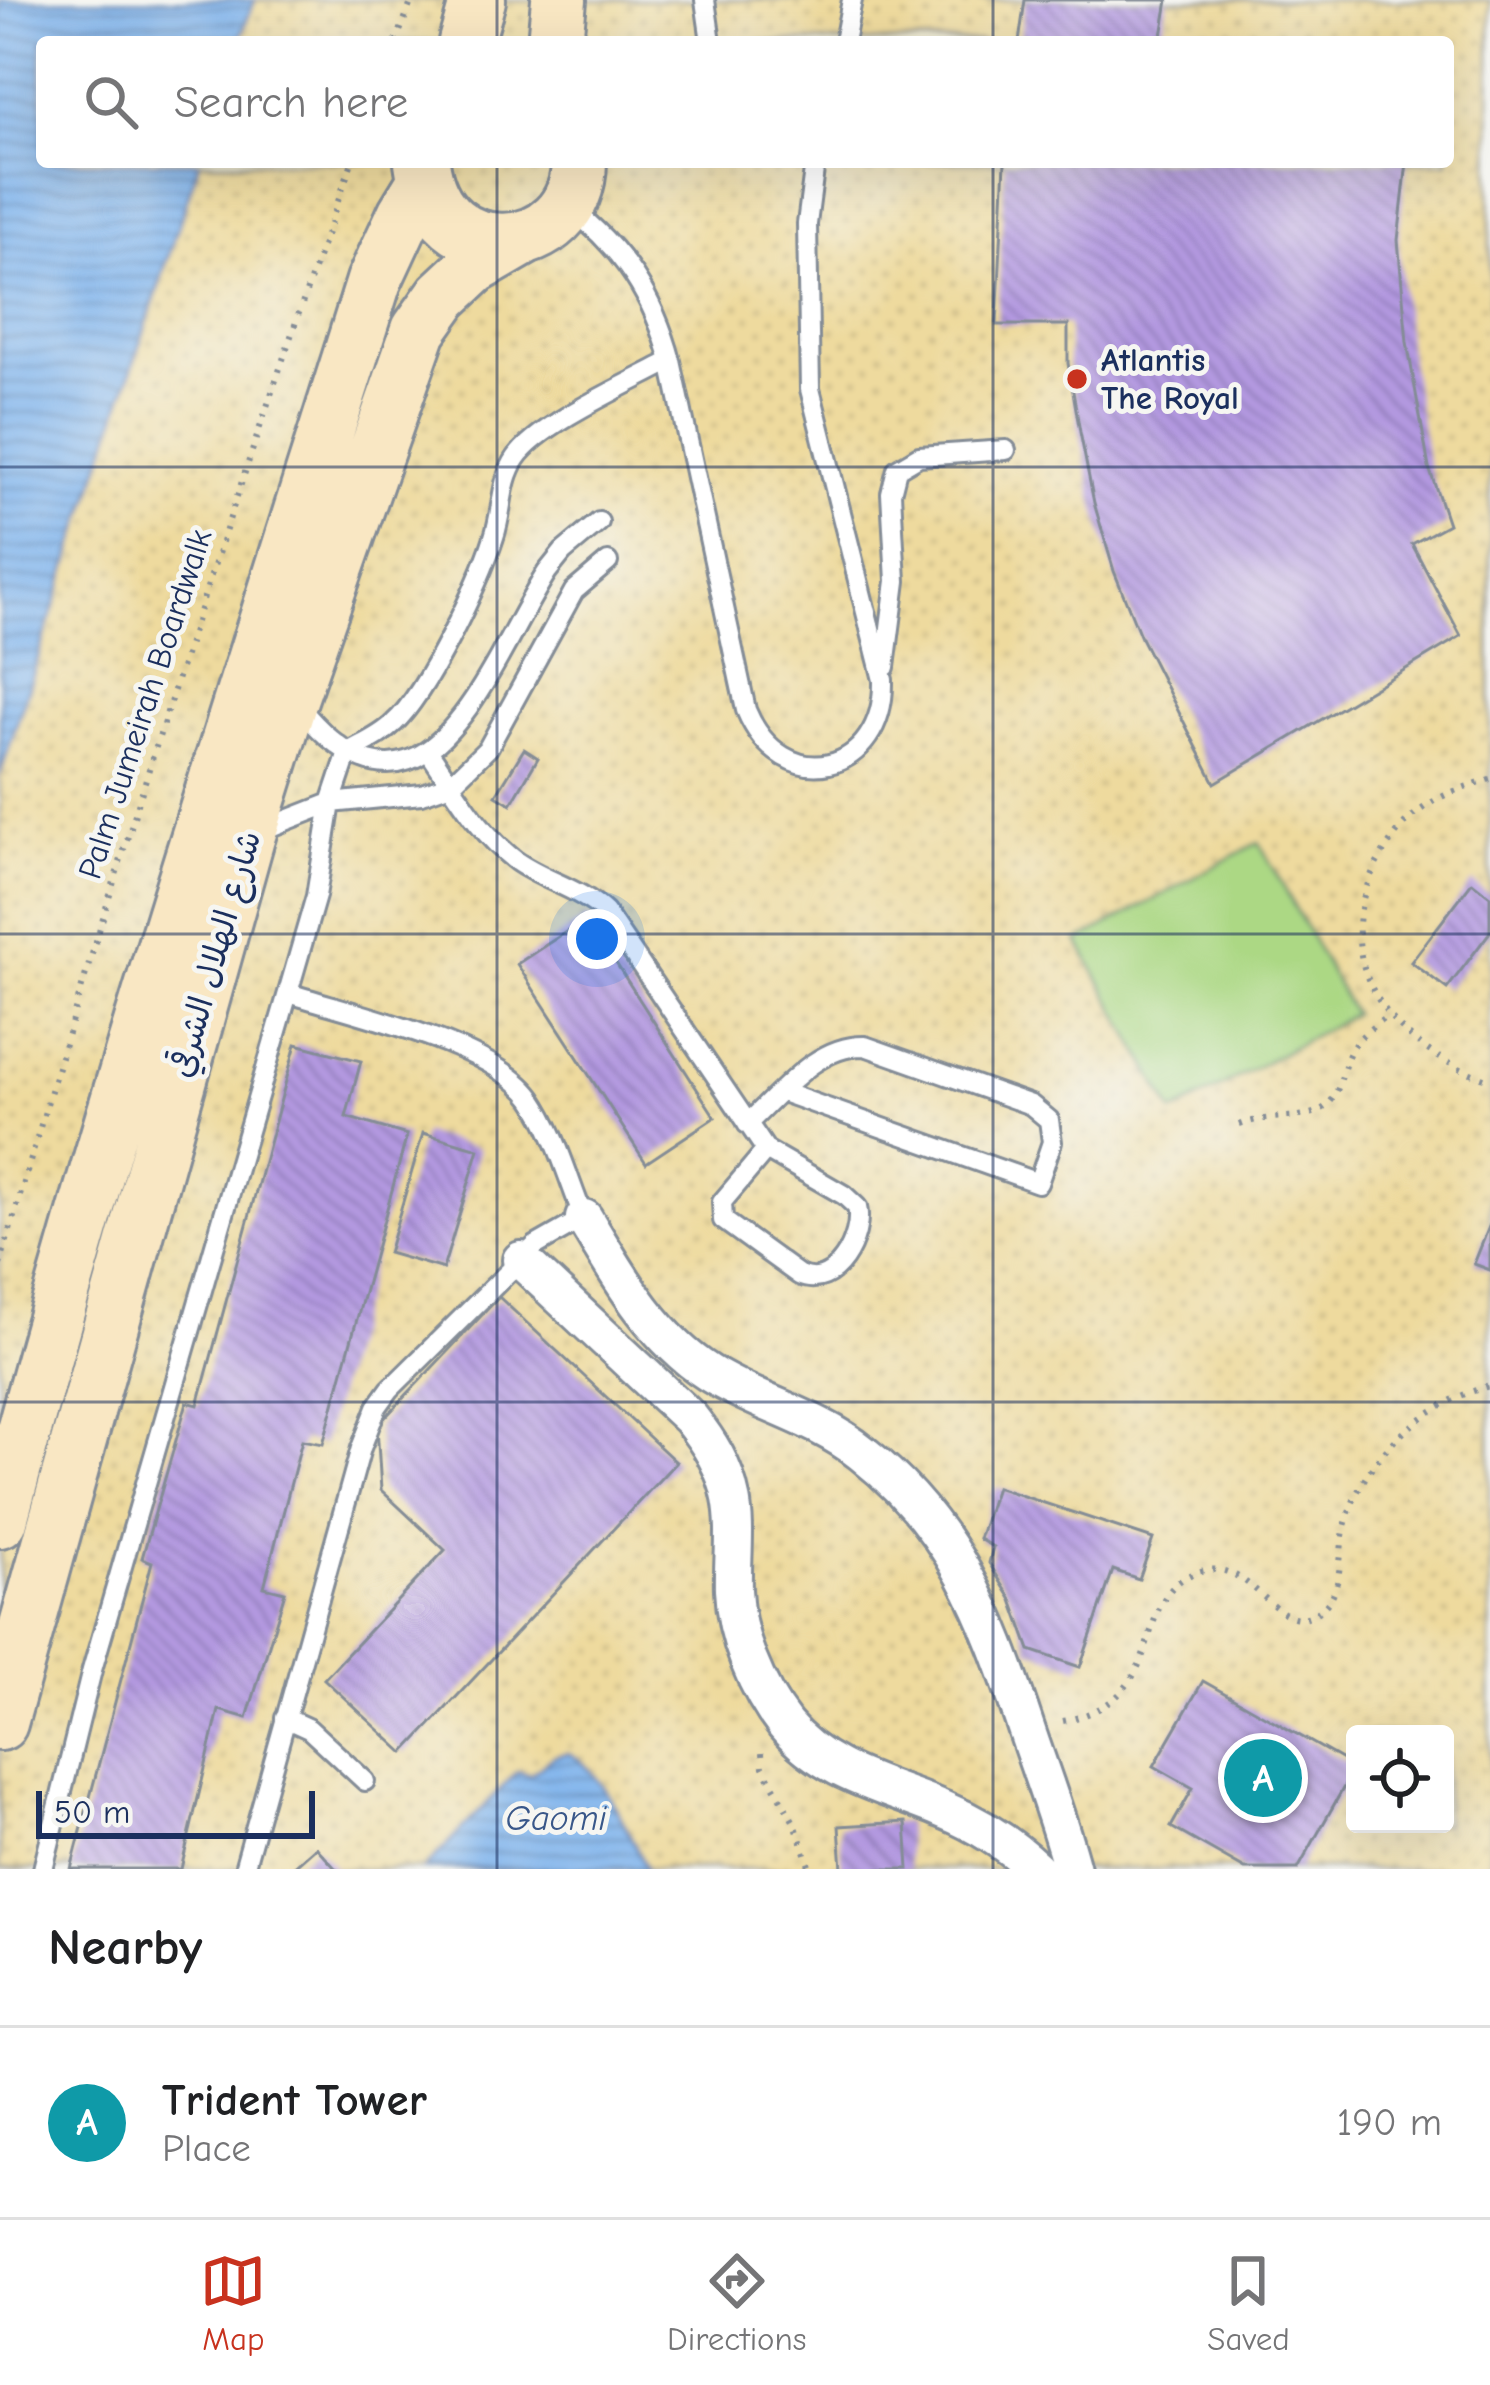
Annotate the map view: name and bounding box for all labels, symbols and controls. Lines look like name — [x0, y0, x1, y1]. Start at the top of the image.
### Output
search box — [36, 36, 1454, 168]
icon: search — [78, 69, 144, 135]
text: Search here — [174, 76, 408, 128]
place label: Atlantis The Royal — [1101, 341, 1239, 417]
marker: Atlantis The Royal — [1064, 366, 1090, 392]
street label: Palm Jumeirah Boardwalk — [71, 525, 219, 883]
street label: شارع الهلال الشرقي — [160, 826, 272, 1083]
your location — [567, 909, 627, 969]
map controls — [1346, 1725, 1454, 1833]
button: locate — [1346, 1725, 1454, 1833]
pin: A — [1224, 1733, 1302, 1823]
scale bar — [36, 1785, 315, 1838]
text: 50 m — [54, 1793, 130, 1831]
water label: Gaomi — [505, 1798, 607, 1839]
text: Nearby — [48, 1918, 202, 1977]
text: Trident Tower — [162, 2074, 427, 2126]
text: A — [76, 2100, 98, 2145]
text: 190 m — [1337, 2100, 1442, 2145]
text: Place — [162, 2126, 251, 2171]
tab: Map — [200, 2248, 266, 2358]
tab: Directions — [667, 2248, 807, 2358]
tab: Saved — [1207, 2248, 1290, 2358]

